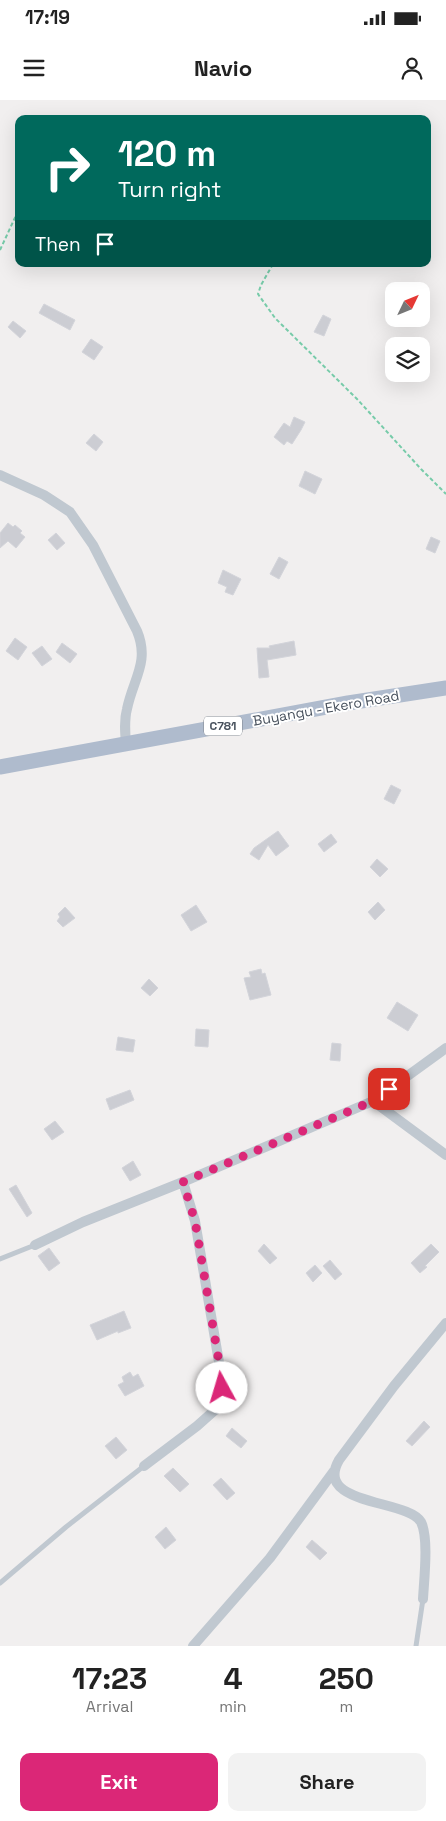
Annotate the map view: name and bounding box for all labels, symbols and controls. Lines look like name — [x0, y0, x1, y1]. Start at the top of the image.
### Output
text: 17:19 — [25, 5, 70, 30]
icon: menu — [20, 54, 48, 82]
text: Navio — [194, 54, 252, 82]
icon: person — [398, 54, 426, 82]
text: 120 m — [118, 132, 216, 176]
icon: right — [35, 135, 100, 200]
text: Turn right — [118, 175, 221, 203]
icon: arrive — [91, 230, 119, 258]
text: Then — [35, 232, 81, 257]
north arrow — [385, 282, 430, 328]
map controls — [385, 282, 430, 382]
button: layers — [385, 337, 430, 382]
street label: Buyangu - Ekero Road — [251, 686, 401, 730]
road number: C781 — [204, 716, 242, 736]
pin — [368, 1068, 410, 1110]
icon: arrive — [375, 1075, 403, 1103]
position arrow — [195, 1361, 247, 1413]
text: 17:23 — [72, 1659, 147, 1698]
text: 4 — [223, 1659, 242, 1698]
text: 250 — [319, 1659, 374, 1698]
text: Arrival — [86, 1696, 133, 1717]
text: min — [219, 1696, 247, 1717]
text: m — [339, 1696, 353, 1717]
button: Exit — [20, 1753, 218, 1811]
button: Share — [228, 1753, 426, 1811]

